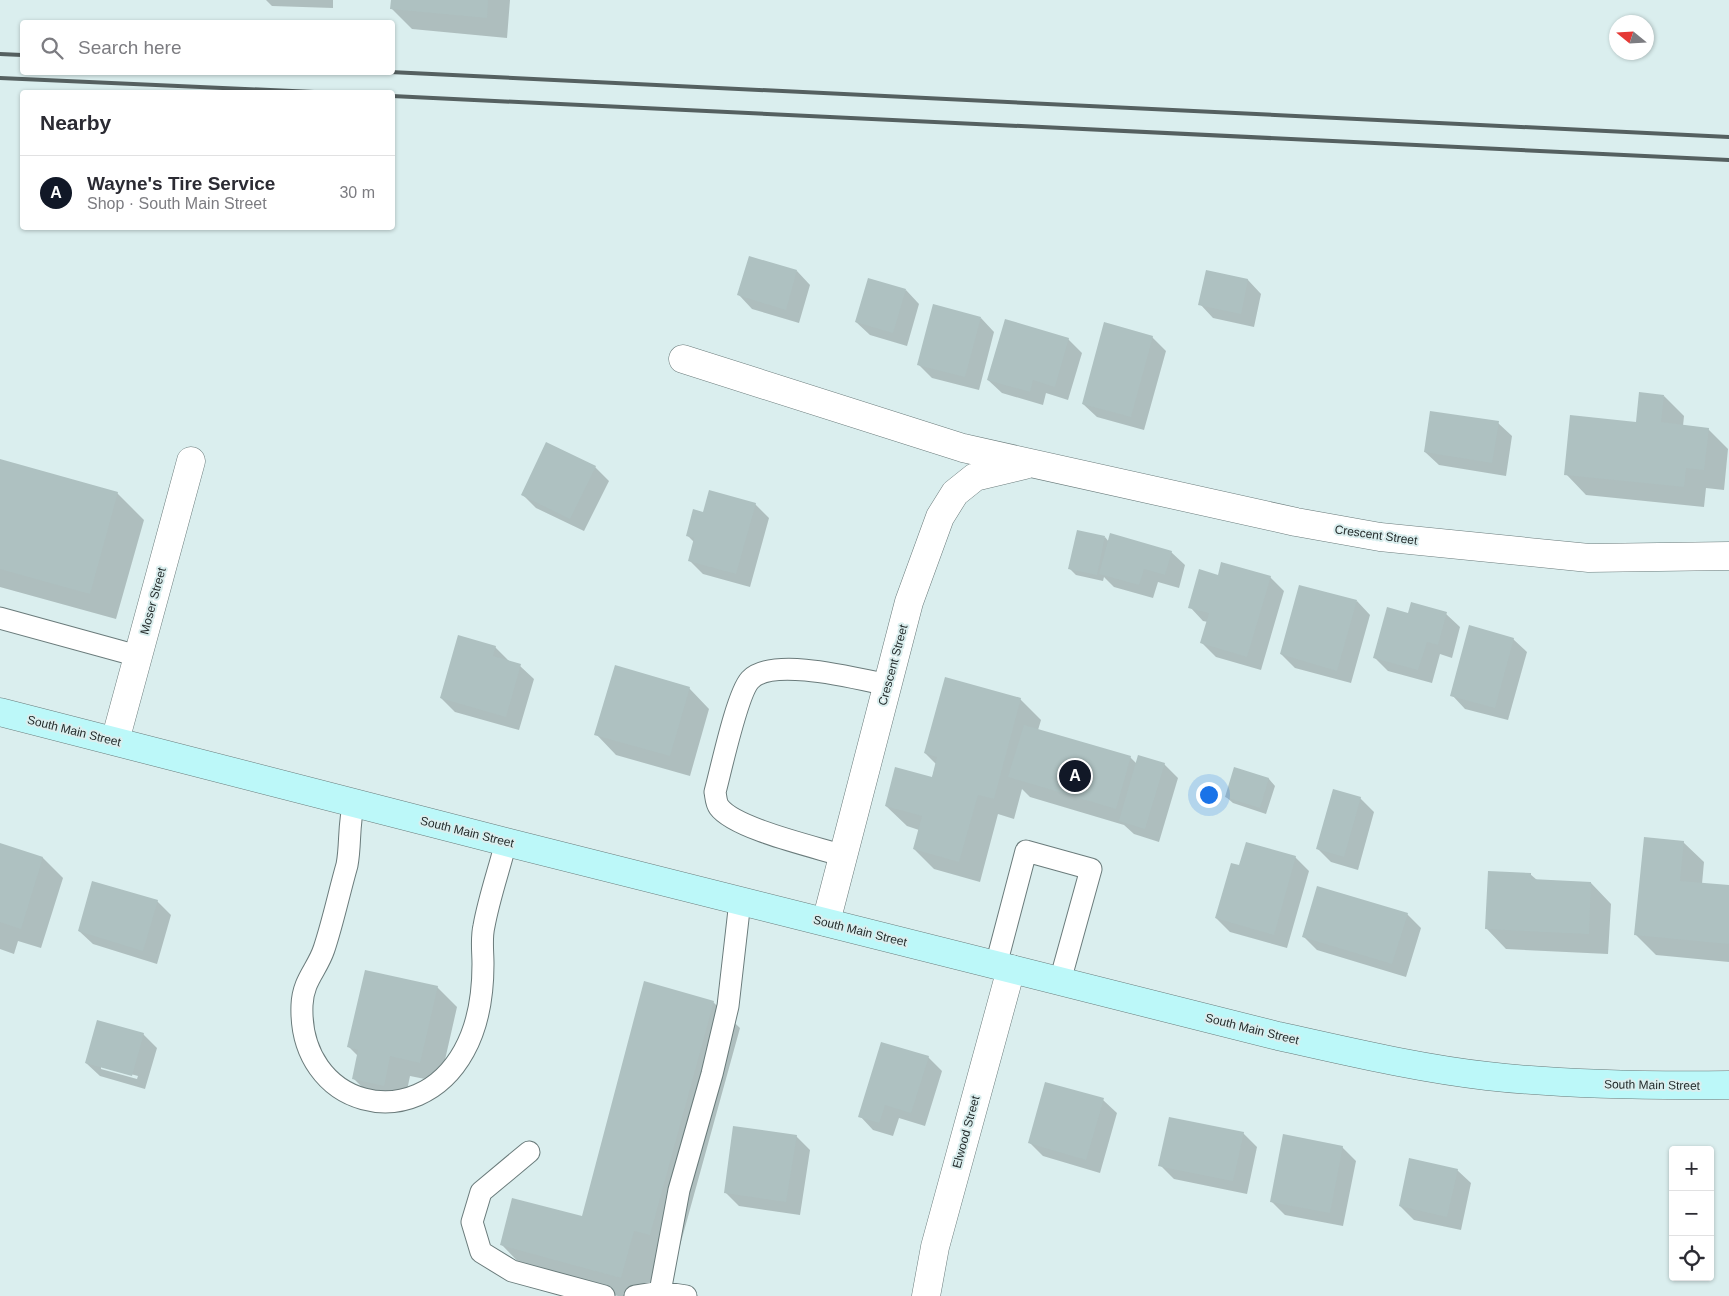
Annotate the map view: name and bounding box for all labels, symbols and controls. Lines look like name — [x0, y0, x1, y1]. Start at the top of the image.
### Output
north arrow — [1609, 15, 1654, 60]
search box — [20, 20, 395, 75]
icon: search — [38, 34, 66, 62]
text: Search here — [78, 37, 182, 58]
text: Nearby — [40, 111, 111, 134]
text: Wayne's Tire Service — [87, 173, 275, 194]
text: A — [50, 184, 62, 201]
text: 30 m — [339, 184, 375, 201]
text: Shop · South Main Street — [87, 195, 267, 212]
street label: Crescent Street — [1334, 522, 1419, 548]
street label: Moser Street — [137, 565, 169, 636]
street label: Crescent Street — [875, 622, 911, 707]
street label: South Main Street — [26, 713, 123, 750]
pin: A — [1059, 757, 1091, 795]
your location — [1196, 782, 1222, 808]
street label: South Main Street — [419, 814, 516, 851]
street label: South Main Street — [812, 913, 909, 950]
street label: South Main Street — [1204, 1011, 1301, 1048]
street label: South Main Street — [1604, 1077, 1701, 1093]
street label: Elwood Street — [950, 1093, 983, 1170]
map controls — [1669, 1146, 1714, 1281]
button: + — [1669, 1146, 1714, 1191]
button: − — [1669, 1191, 1714, 1236]
button: locate — [1669, 1236, 1714, 1281]

